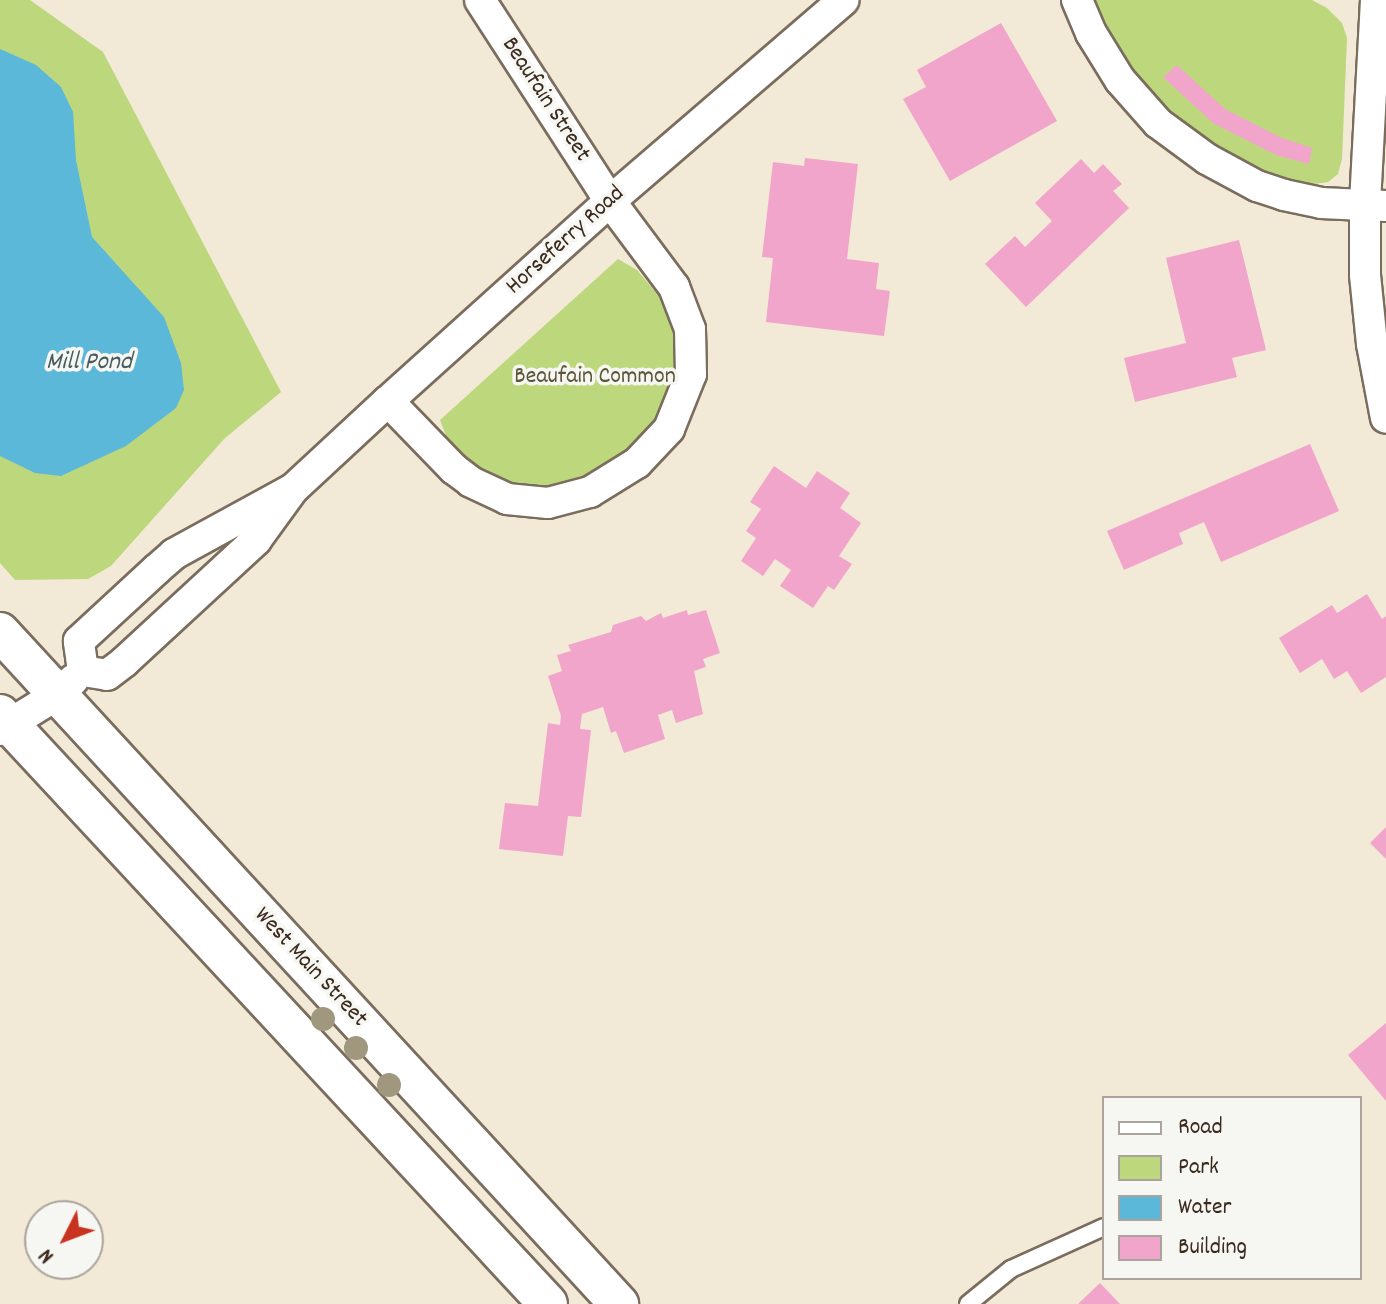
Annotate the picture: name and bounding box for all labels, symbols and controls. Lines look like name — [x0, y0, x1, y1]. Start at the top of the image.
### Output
street label: Beaufain Street — [494, 32, 596, 168]
street label: Horseferry Road — [501, 180, 631, 302]
water label: Mill Pond — [46, 347, 132, 379]
park label: Beaufain Common — [514, 364, 676, 392]
street label: West Main Street — [247, 902, 373, 1034]
legend — [1102, 1096, 1362, 1280]
text: Road — [1178, 1111, 1223, 1145]
text: Park — [1178, 1151, 1219, 1185]
text: Water — [1178, 1191, 1231, 1225]
north arrow — [24, 1200, 104, 1280]
text: Building — [1178, 1231, 1247, 1265]
text: N — [32, 1241, 62, 1269]

